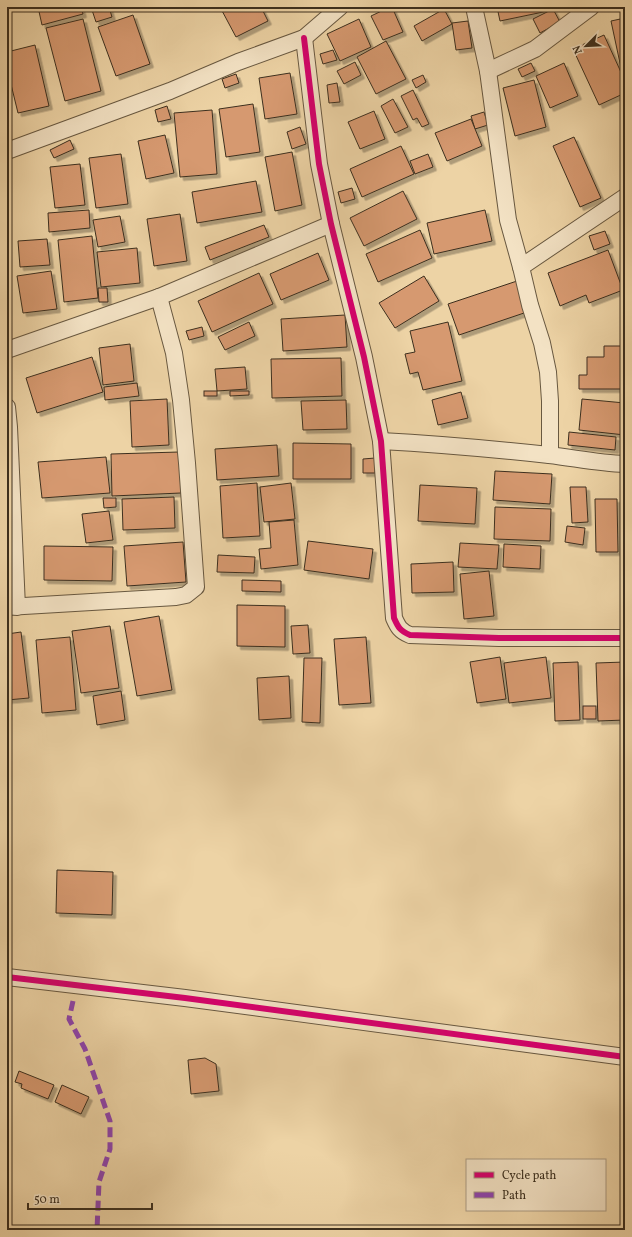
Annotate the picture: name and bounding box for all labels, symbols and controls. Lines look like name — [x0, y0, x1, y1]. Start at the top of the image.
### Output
north arrow — [566, 26, 606, 66]
text: N — [570, 43, 587, 56]
legend — [466, 1159, 606, 1211]
text: Cycle path — [502, 1168, 557, 1184]
scale bar — [28, 1185, 152, 1211]
text: Path — [502, 1188, 526, 1204]
text: 50 m — [34, 1192, 60, 1208]

